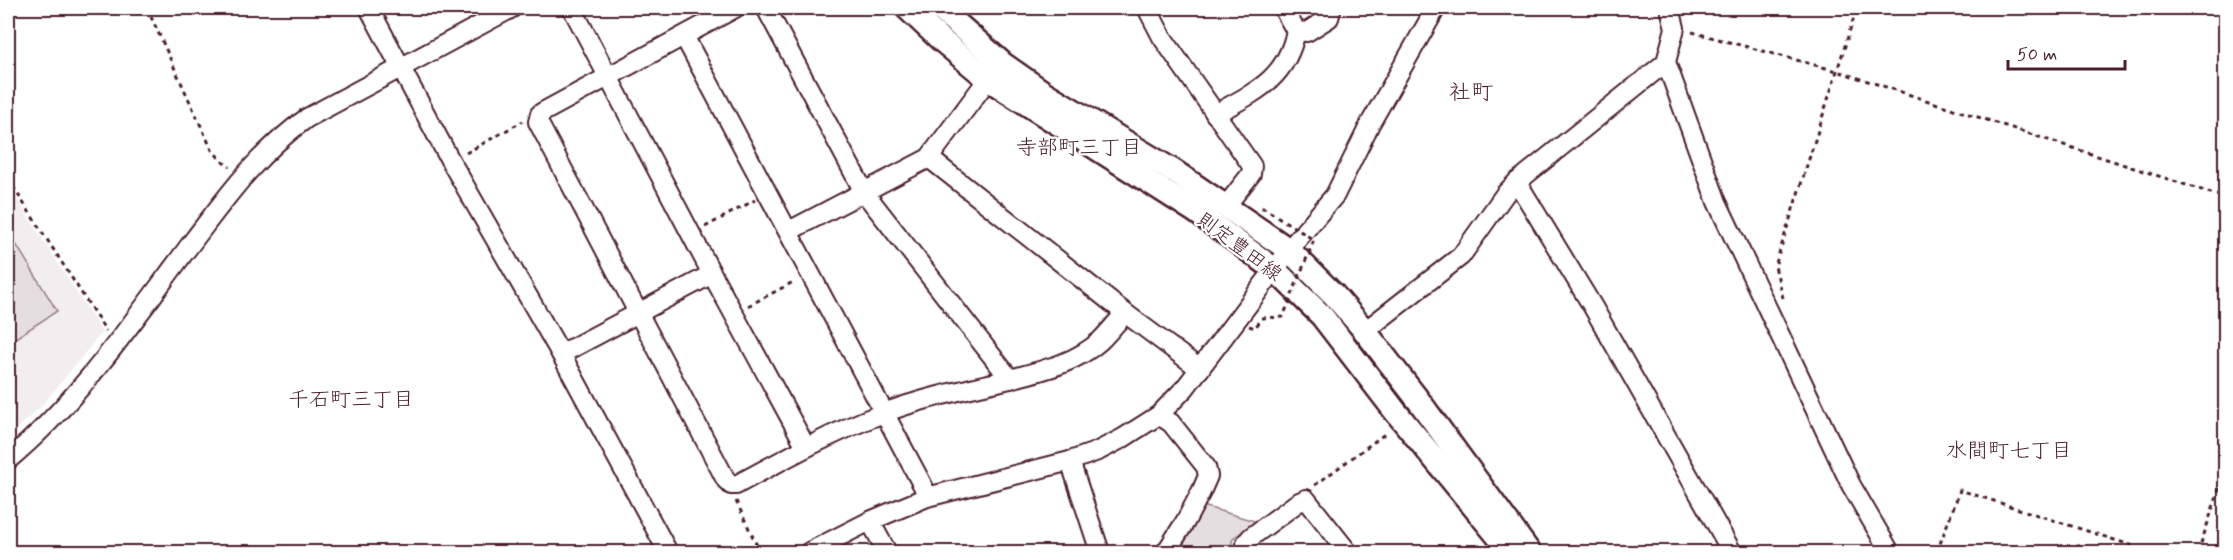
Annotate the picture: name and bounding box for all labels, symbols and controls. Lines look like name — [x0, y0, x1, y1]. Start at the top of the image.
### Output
scale bar — [2008, 33, 2125, 71]
text: 50 m — [2017, 43, 2057, 67]
district label: 社町 — [1449, 79, 1493, 107]
district label: 寺部町三丁目 — [1016, 134, 1142, 162]
street label: 則定豊田線 — [1191, 206, 1287, 288]
district label: 千石町三丁目 — [288, 386, 414, 414]
district label: 水間町七丁目 — [1946, 437, 2072, 465]

